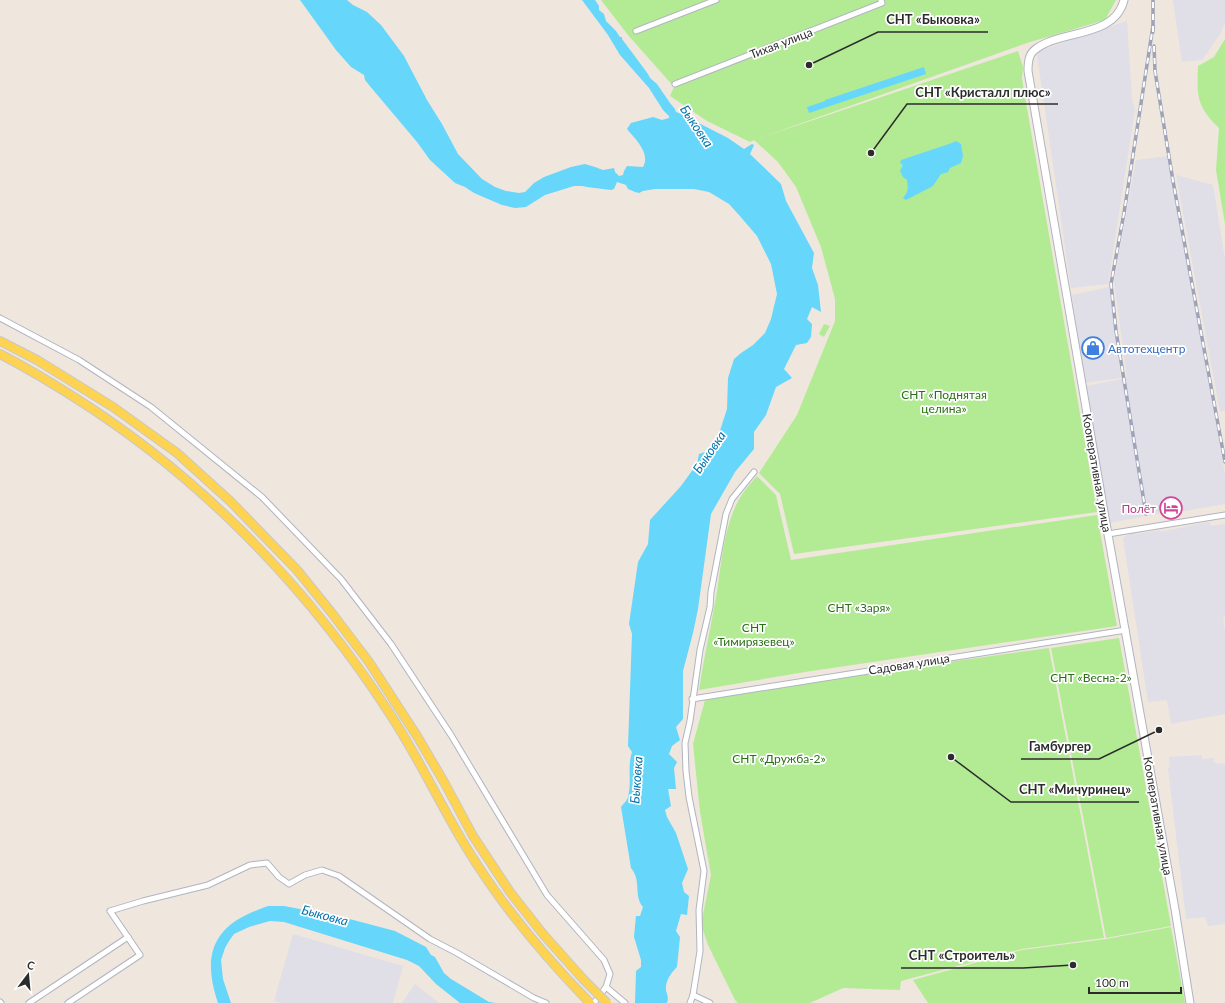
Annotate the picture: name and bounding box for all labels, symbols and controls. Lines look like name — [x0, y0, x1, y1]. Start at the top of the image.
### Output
callout: СНТ «Быковка» — [878, 7, 988, 32]
text: СНТ «Быковка» — [886, 11, 980, 27]
street label: Тихая улица — [747, 24, 815, 62]
callout: СНТ «Кристалл плюс» — [907, 79, 1058, 104]
text: СНТ «Кристалл плюс» — [915, 84, 1051, 100]
water label: Быковка — [677, 102, 717, 150]
shop icon: Автотехцентр — [1080, 335, 1106, 361]
place label: Автотехцентр — [1108, 341, 1186, 356]
park label: СНТ «Поднятая целина» — [901, 387, 987, 416]
street label: Кооперативная улица — [1079, 412, 1115, 534]
water label: Быковка — [689, 428, 729, 476]
hotel icon: Полёт — [1158, 495, 1184, 521]
place label: Полёт — [1121, 501, 1156, 516]
park label: СНТ «Заря» — [827, 600, 891, 615]
park label: СНТ «Тимирязевец» — [713, 620, 795, 649]
street label: Садовая улица — [867, 650, 951, 678]
park label: СНТ «Весна-2» — [1050, 670, 1132, 685]
callout: Гамбургер — [1021, 734, 1099, 759]
text: Гамбургер — [1029, 738, 1091, 754]
park label: СНТ «Дружба-2» — [732, 751, 826, 766]
water label: Быковка — [626, 755, 646, 804]
street label: Кооперативная улица — [1140, 755, 1176, 877]
callout: СНТ «Мичуринец» — [1011, 777, 1139, 802]
text: СНТ «Мичуринец» — [1019, 781, 1131, 797]
water label: Быковка — [300, 901, 350, 929]
callout: СНТ «Строитель» — [901, 943, 1023, 968]
text: СНТ «Строитель» — [909, 947, 1015, 963]
north arrow — [8, 955, 48, 995]
text: С — [26, 958, 37, 972]
scale bar — [1089, 969, 1181, 995]
text: 100 m — [1095, 975, 1129, 990]

